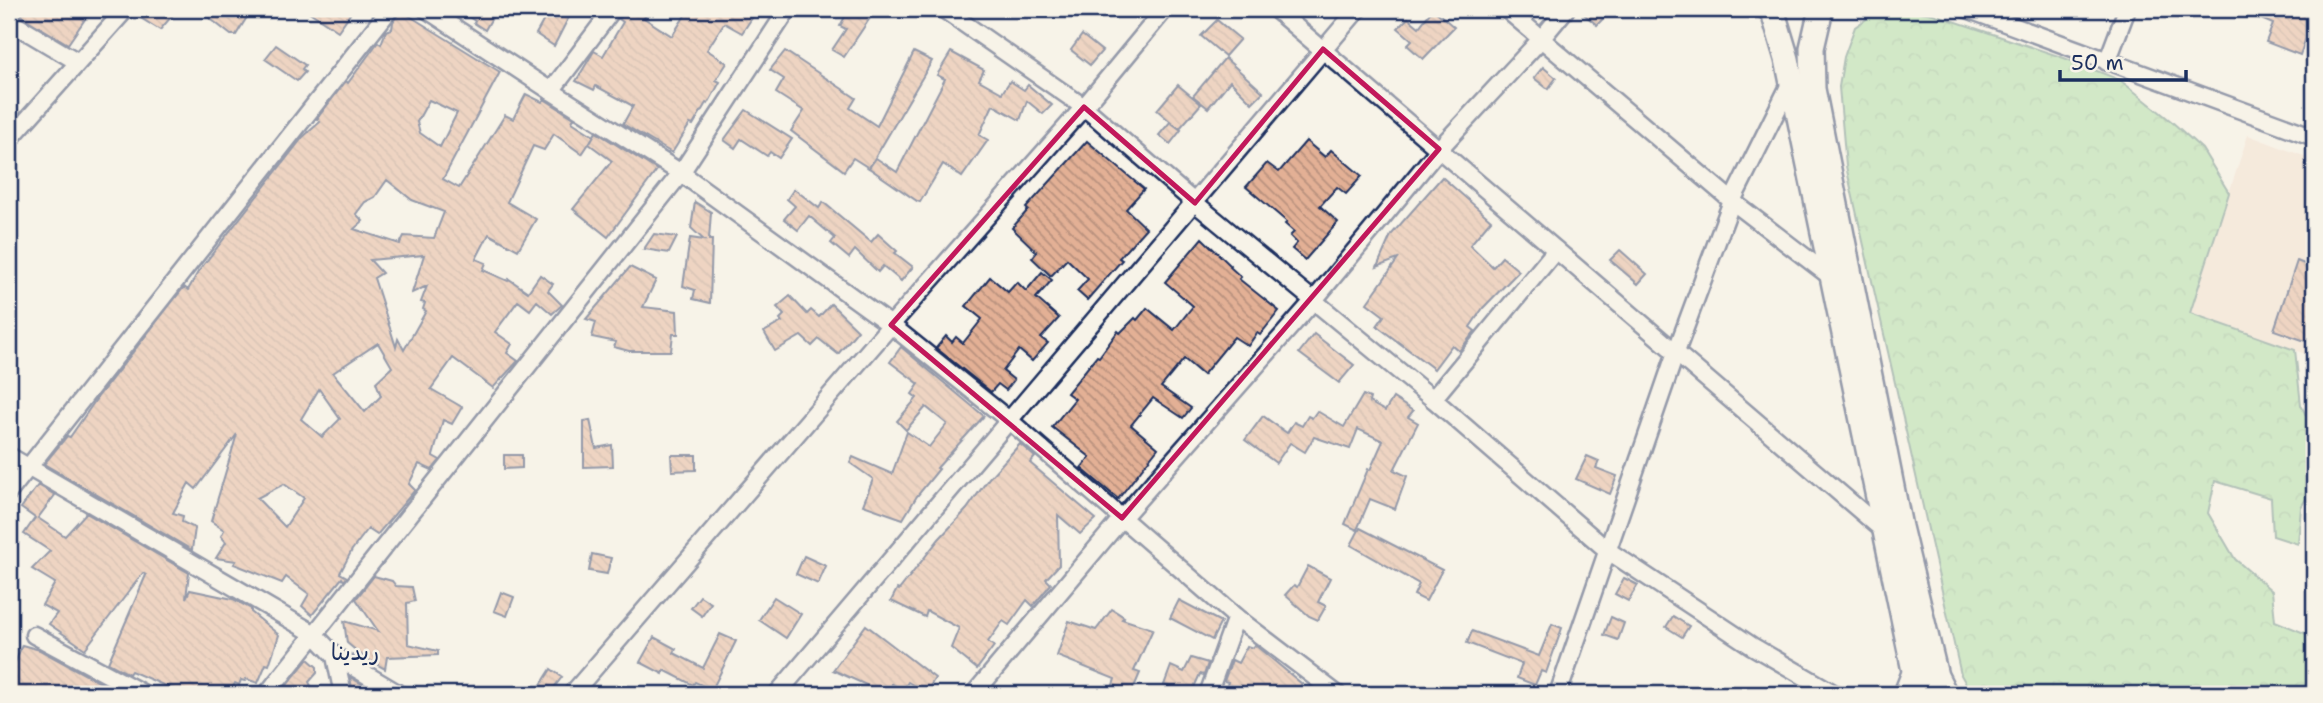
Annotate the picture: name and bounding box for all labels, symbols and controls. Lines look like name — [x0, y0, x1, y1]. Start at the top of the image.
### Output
scale bar — [2060, 38, 2186, 82]
text: 50 m — [2071, 49, 2124, 77]
district label: ريدينا — [331, 637, 379, 667]

